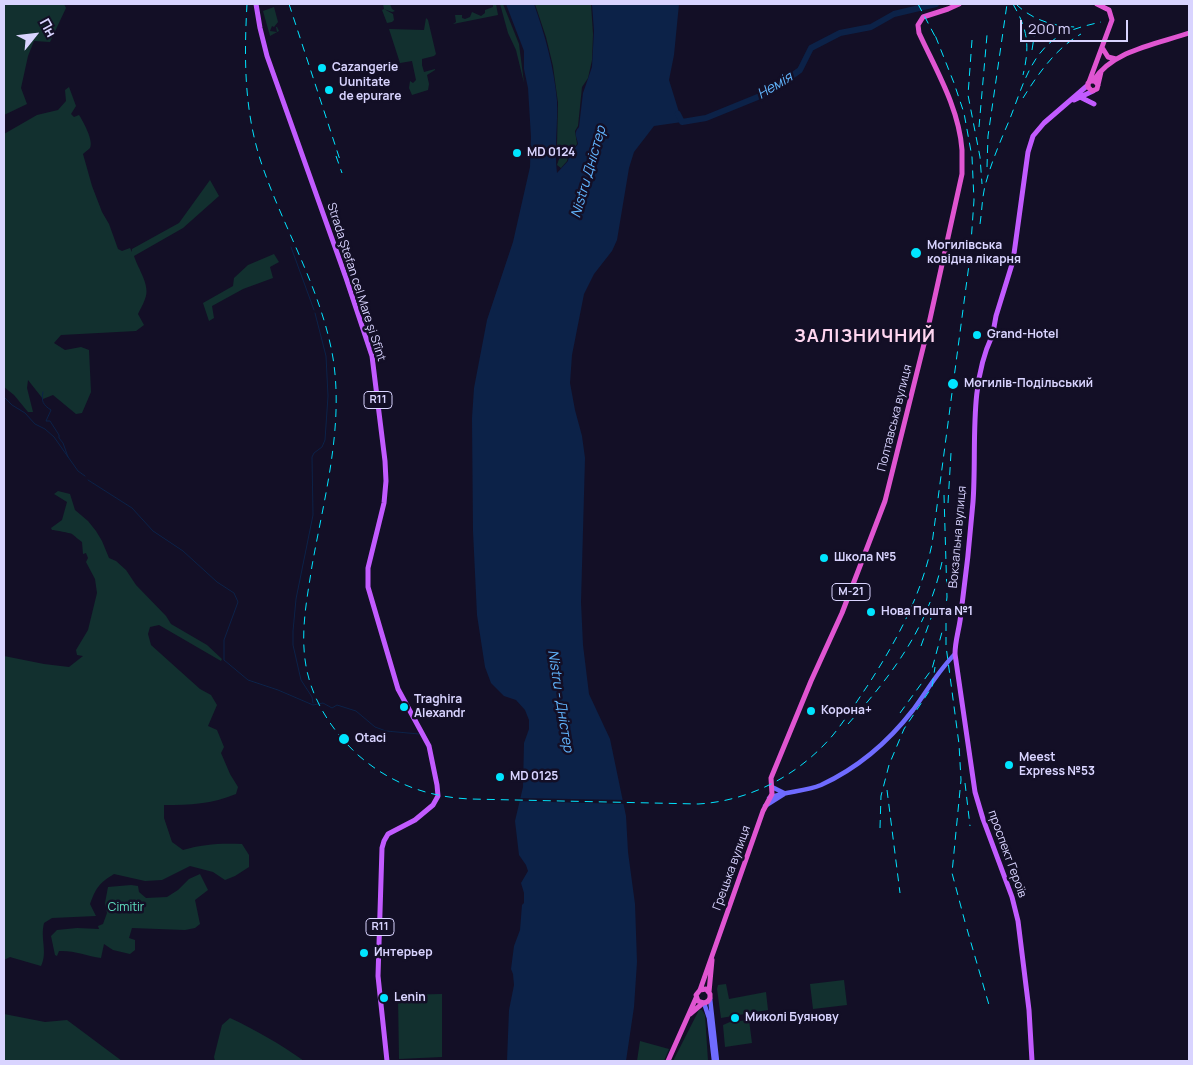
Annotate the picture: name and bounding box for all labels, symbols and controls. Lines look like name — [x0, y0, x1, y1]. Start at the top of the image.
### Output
north arrow — [10, 10, 60, 60]
scale bar — [1023, 10, 1130, 42]
text: Пн — [36, 15, 61, 40]
text: 200 m — [1028, 18, 1071, 39]
place label: Cazangerie — [332, 61, 398, 75]
marker: Cazangerie — [316, 62, 328, 74]
water label: Немія — [754, 69, 796, 103]
place label: Uunitate de epurare — [339, 76, 401, 104]
marker: Uunitate de epurare — [323, 84, 335, 96]
water label: Nistru Дністер — [568, 124, 610, 220]
place label: MD 0124 — [527, 146, 575, 160]
marker: MD 0124 — [511, 147, 523, 159]
street label: Strada Ştefan cel Mare şi Sfînt — [324, 201, 388, 363]
place label: Могилівська ковідна лікарня — [927, 239, 1021, 267]
marker: Могилівська ковідна лікарня — [909, 246, 923, 260]
district label: ЗАЛІЗНИЧНИЙ — [793, 326, 937, 348]
place label: Grand-Hotel — [987, 328, 1059, 342]
marker: Grand-Hotel — [971, 329, 983, 341]
street label: Полтавська вулиця — [875, 363, 915, 473]
marker: Могилів-Подільський — [946, 377, 960, 391]
place label: Могилів-Подільський — [964, 377, 1093, 391]
road number: R11 — [364, 392, 392, 408]
street label: Вокзальна вулиця — [946, 485, 970, 589]
place label: Школа №5 — [834, 551, 896, 565]
marker: Школа №5 — [818, 552, 830, 564]
road number: М-21 — [832, 584, 870, 600]
place label: Нова Пошта №1 — [881, 605, 973, 619]
marker: Нова Пошта №1 — [865, 606, 877, 618]
water label: Nistru - Дністер — [544, 649, 576, 753]
place label: Traghira Alexandr — [414, 693, 465, 721]
marker: Traghira Alexandr — [398, 701, 410, 713]
place label: Корона+ — [821, 704, 872, 718]
marker: Корона+ — [805, 705, 817, 717]
marker: Otaci — [337, 732, 351, 746]
place label: Otaci — [355, 732, 386, 746]
place label: Meest Express №53 — [1019, 751, 1095, 779]
marker: Meest Express №53 — [1003, 759, 1015, 771]
place label: MD 0125 — [510, 770, 558, 784]
marker: MD 0125 — [494, 771, 506, 783]
street label: проспект Героїв — [985, 808, 1029, 900]
street label: Грецька вулиця — [710, 824, 754, 912]
park label: Cimitir — [108, 901, 144, 915]
road number: R11 — [366, 919, 394, 936]
place label: Интерьер — [374, 946, 433, 960]
marker: Интерьер — [358, 947, 370, 959]
place label: Lenin — [394, 991, 426, 1005]
marker: Lenin — [378, 992, 390, 1004]
place label: Миколі Буянову — [745, 1011, 839, 1025]
marker: Миколі Буянову — [729, 1012, 741, 1024]

